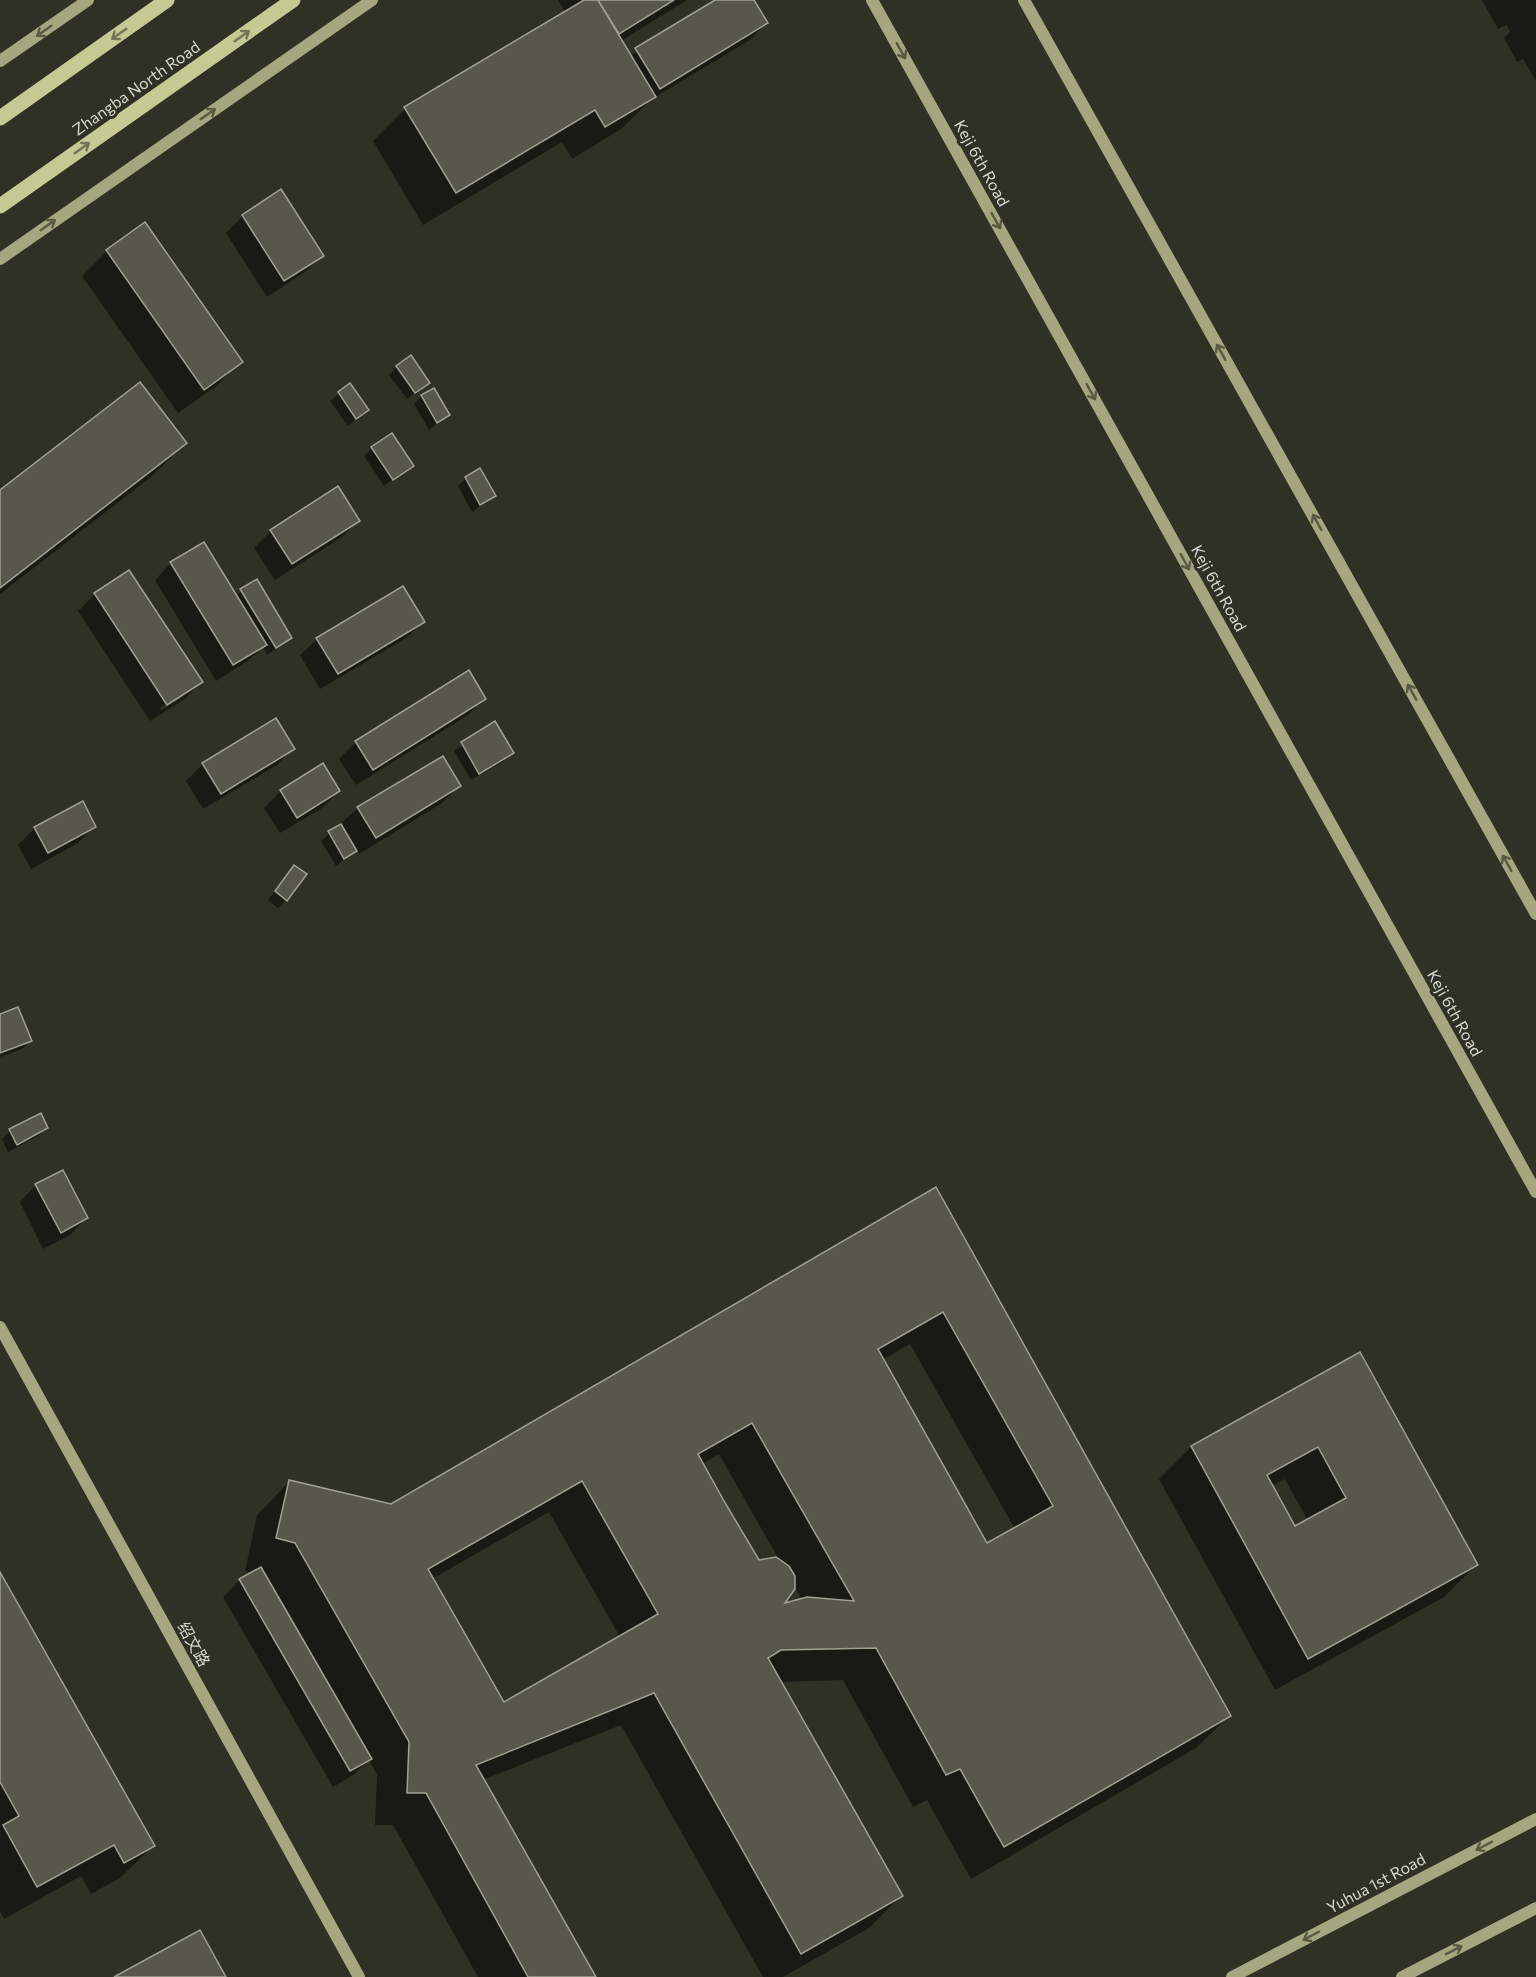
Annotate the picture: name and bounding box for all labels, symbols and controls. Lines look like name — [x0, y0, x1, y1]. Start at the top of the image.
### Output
one-way arrow — [36, 25, 53, 37]
one-way arrow — [111, 28, 127, 40]
one-way arrow — [233, 30, 249, 42]
street label: Zhangba North Road — [68, 36, 203, 139]
one-way arrow — [895, 42, 907, 59]
one-way arrow — [200, 108, 216, 120]
street label: Keji 6th Road — [951, 116, 1014, 209]
one-way arrow — [74, 142, 90, 154]
one-way arrow — [991, 212, 1002, 230]
one-way arrow — [39, 219, 56, 231]
one-way arrow — [1215, 344, 1227, 361]
one-way arrow — [1085, 383, 1097, 400]
one-way arrow — [1311, 514, 1323, 531]
street label: Keji 6th Road — [1188, 541, 1251, 634]
one-way arrow — [1179, 553, 1191, 570]
one-way arrow — [1406, 684, 1417, 702]
one-way arrow — [1501, 854, 1513, 871]
street label: Keji 6th Road — [1424, 966, 1487, 1059]
street label: 绍文路 — [174, 1618, 214, 1669]
one-way arrow — [1476, 1840, 1493, 1852]
street label: Yuhua 1st Road — [1323, 1849, 1428, 1917]
one-way arrow — [1303, 1930, 1320, 1942]
one-way arrow — [1445, 1944, 1462, 1956]

